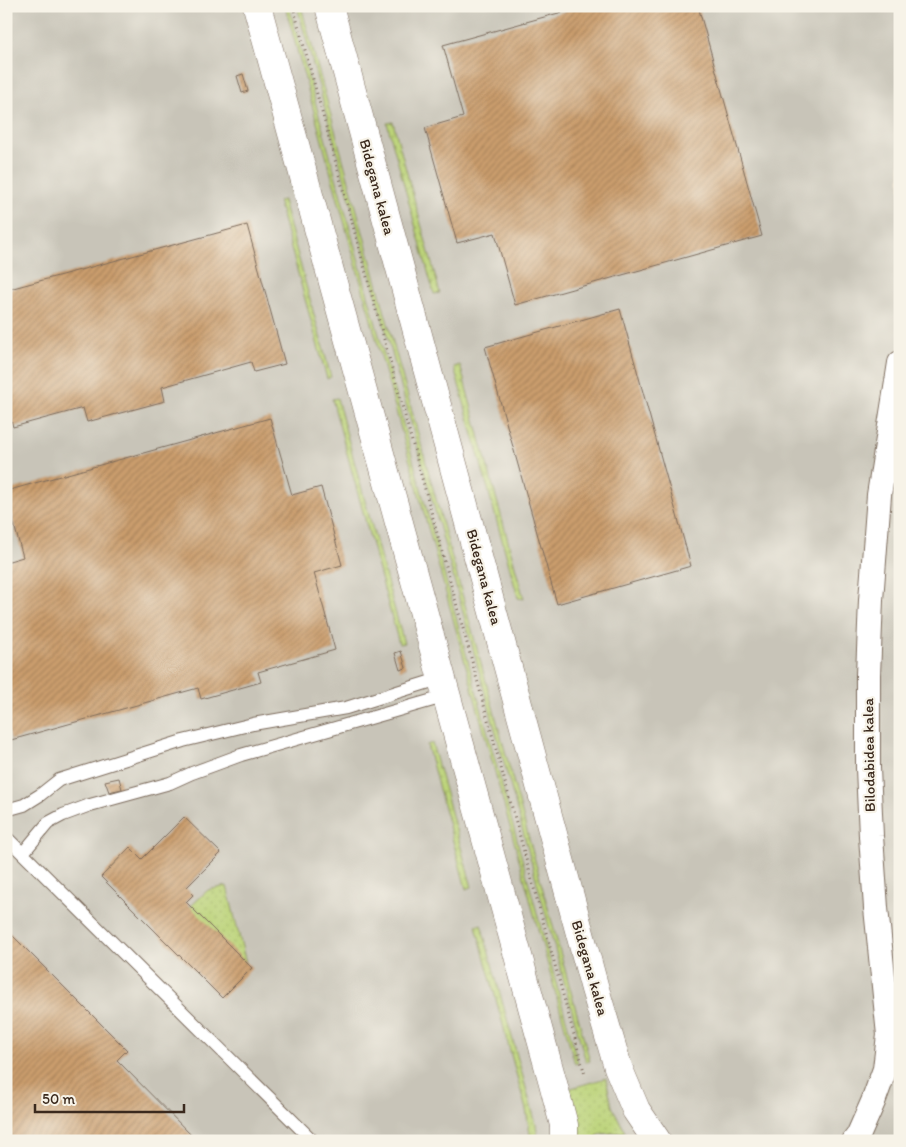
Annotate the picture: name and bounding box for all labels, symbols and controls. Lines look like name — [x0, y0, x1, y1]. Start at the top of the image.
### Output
street label: Bidegana kalea — [356, 137, 398, 237]
street label: Bidegana kalea — [463, 527, 505, 627]
street label: Bilodabidea kalea — [859, 698, 879, 812]
street label: Bidegana kalea — [568, 918, 612, 1018]
scale bar — [35, 1082, 184, 1114]
text: 50 m — [42, 1090, 75, 1108]

